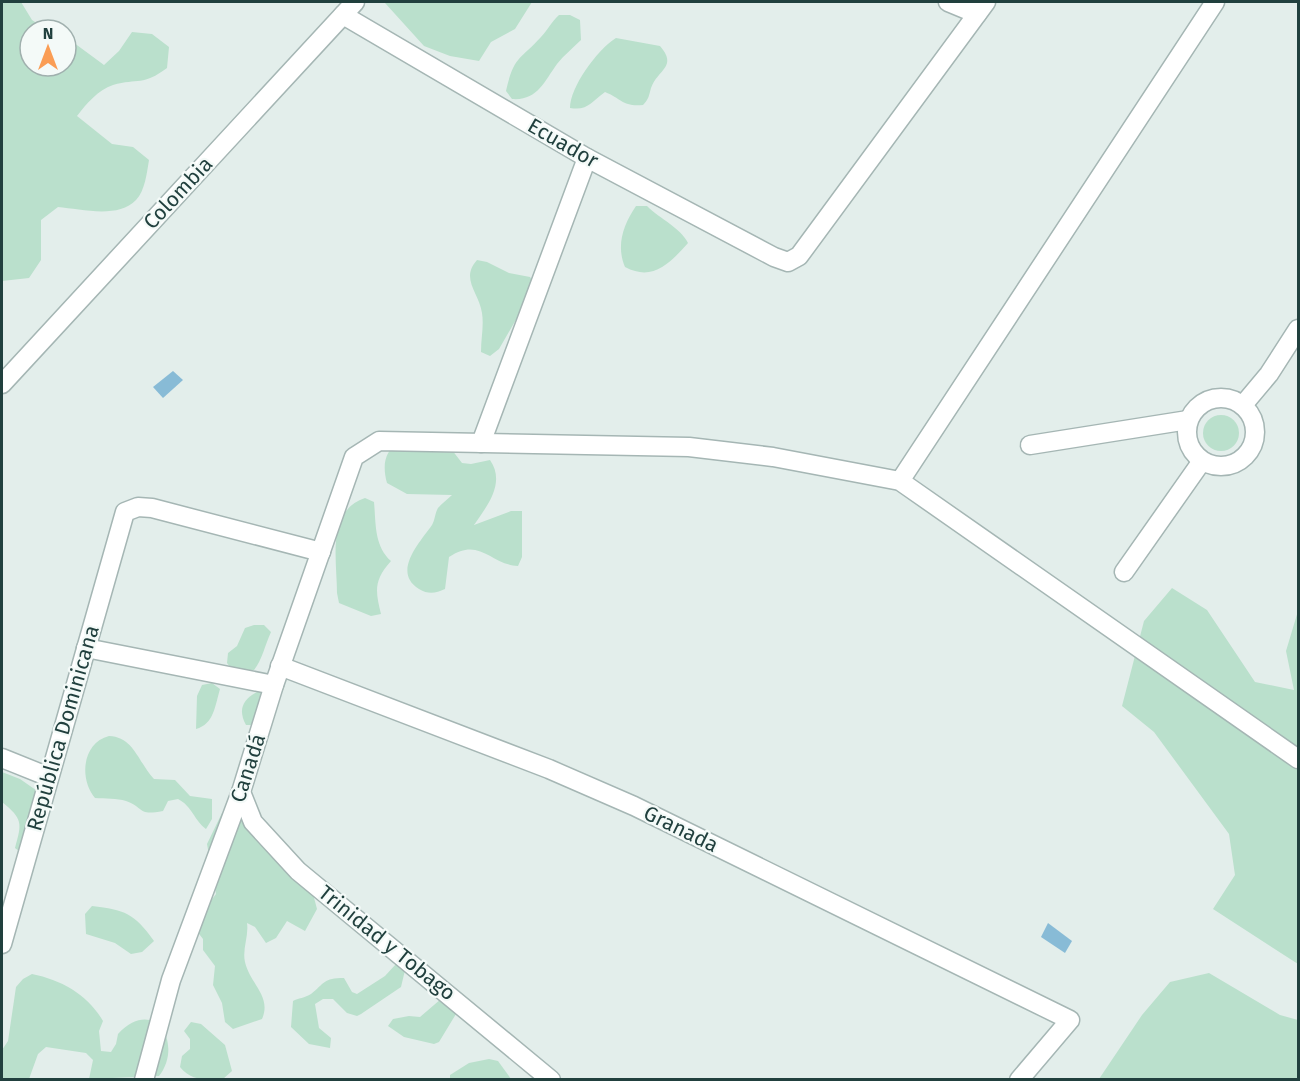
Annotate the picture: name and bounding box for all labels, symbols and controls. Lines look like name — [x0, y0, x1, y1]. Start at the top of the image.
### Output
north arrow — [18, 18, 78, 78]
text: N — [43, 24, 53, 43]
street label: Ecuador — [523, 112, 603, 174]
street label: Colombia — [138, 151, 218, 235]
street label: República Dominicana — [21, 622, 105, 834]
street label: Canadá — [225, 730, 271, 806]
street label: Granada — [639, 800, 723, 858]
street label: Trinidad y Tobago — [313, 880, 461, 1006]

